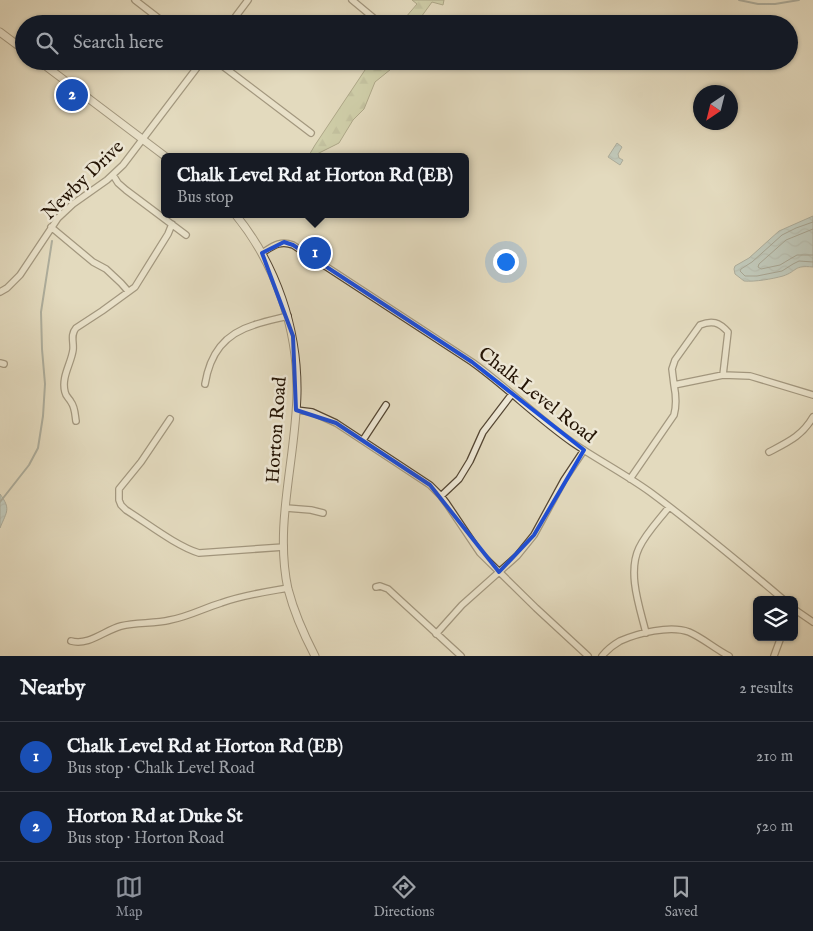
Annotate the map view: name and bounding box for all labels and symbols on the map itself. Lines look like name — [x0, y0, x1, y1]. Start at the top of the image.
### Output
pin: 2 — [56, 76, 88, 114]
north arrow — [693, 85, 738, 130]
street label: Newby Drive — [37, 135, 130, 225]
pin: 1 — [299, 234, 331, 272]
your location — [493, 249, 519, 275]
street label: Chalk Level Road — [473, 342, 601, 450]
street label: Horton Road — [261, 375, 293, 484]

